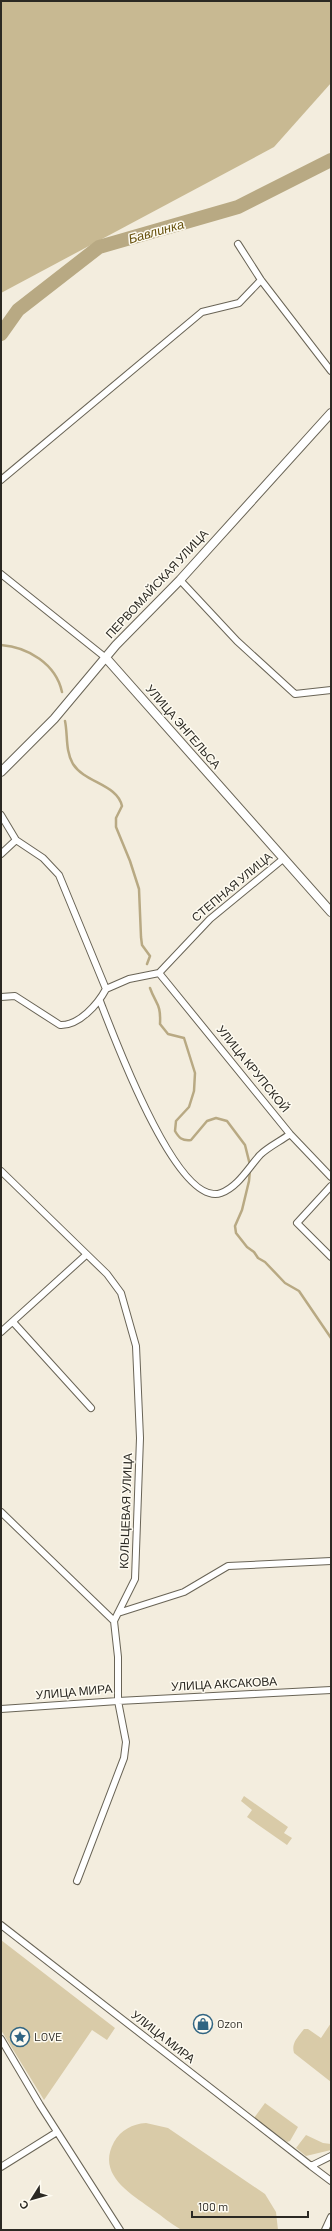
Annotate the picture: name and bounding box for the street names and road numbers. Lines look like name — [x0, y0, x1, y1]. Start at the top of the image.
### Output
street label: ПЕРВОМАЙСКАЯ УЛИЦА — [102, 526, 211, 641]
street label: УЛИЦА ЭНГЕЛЬСА — [143, 681, 224, 772]
street label: СТЕПНАЯ УЛИЦА — [188, 849, 275, 925]
street label: УЛИЦА КРУПСКОЙ — [214, 1022, 293, 1115]
street label: КОЛЬЦЕВАЯ УЛИЦА — [116, 1453, 135, 1569]
street label: УЛИЦА АКСАКОВА — [171, 1673, 277, 1694]
street label: УЛИЦА МИРА — [35, 1681, 113, 1702]
street label: УЛИЦА МИРА — [128, 2007, 198, 2066]

